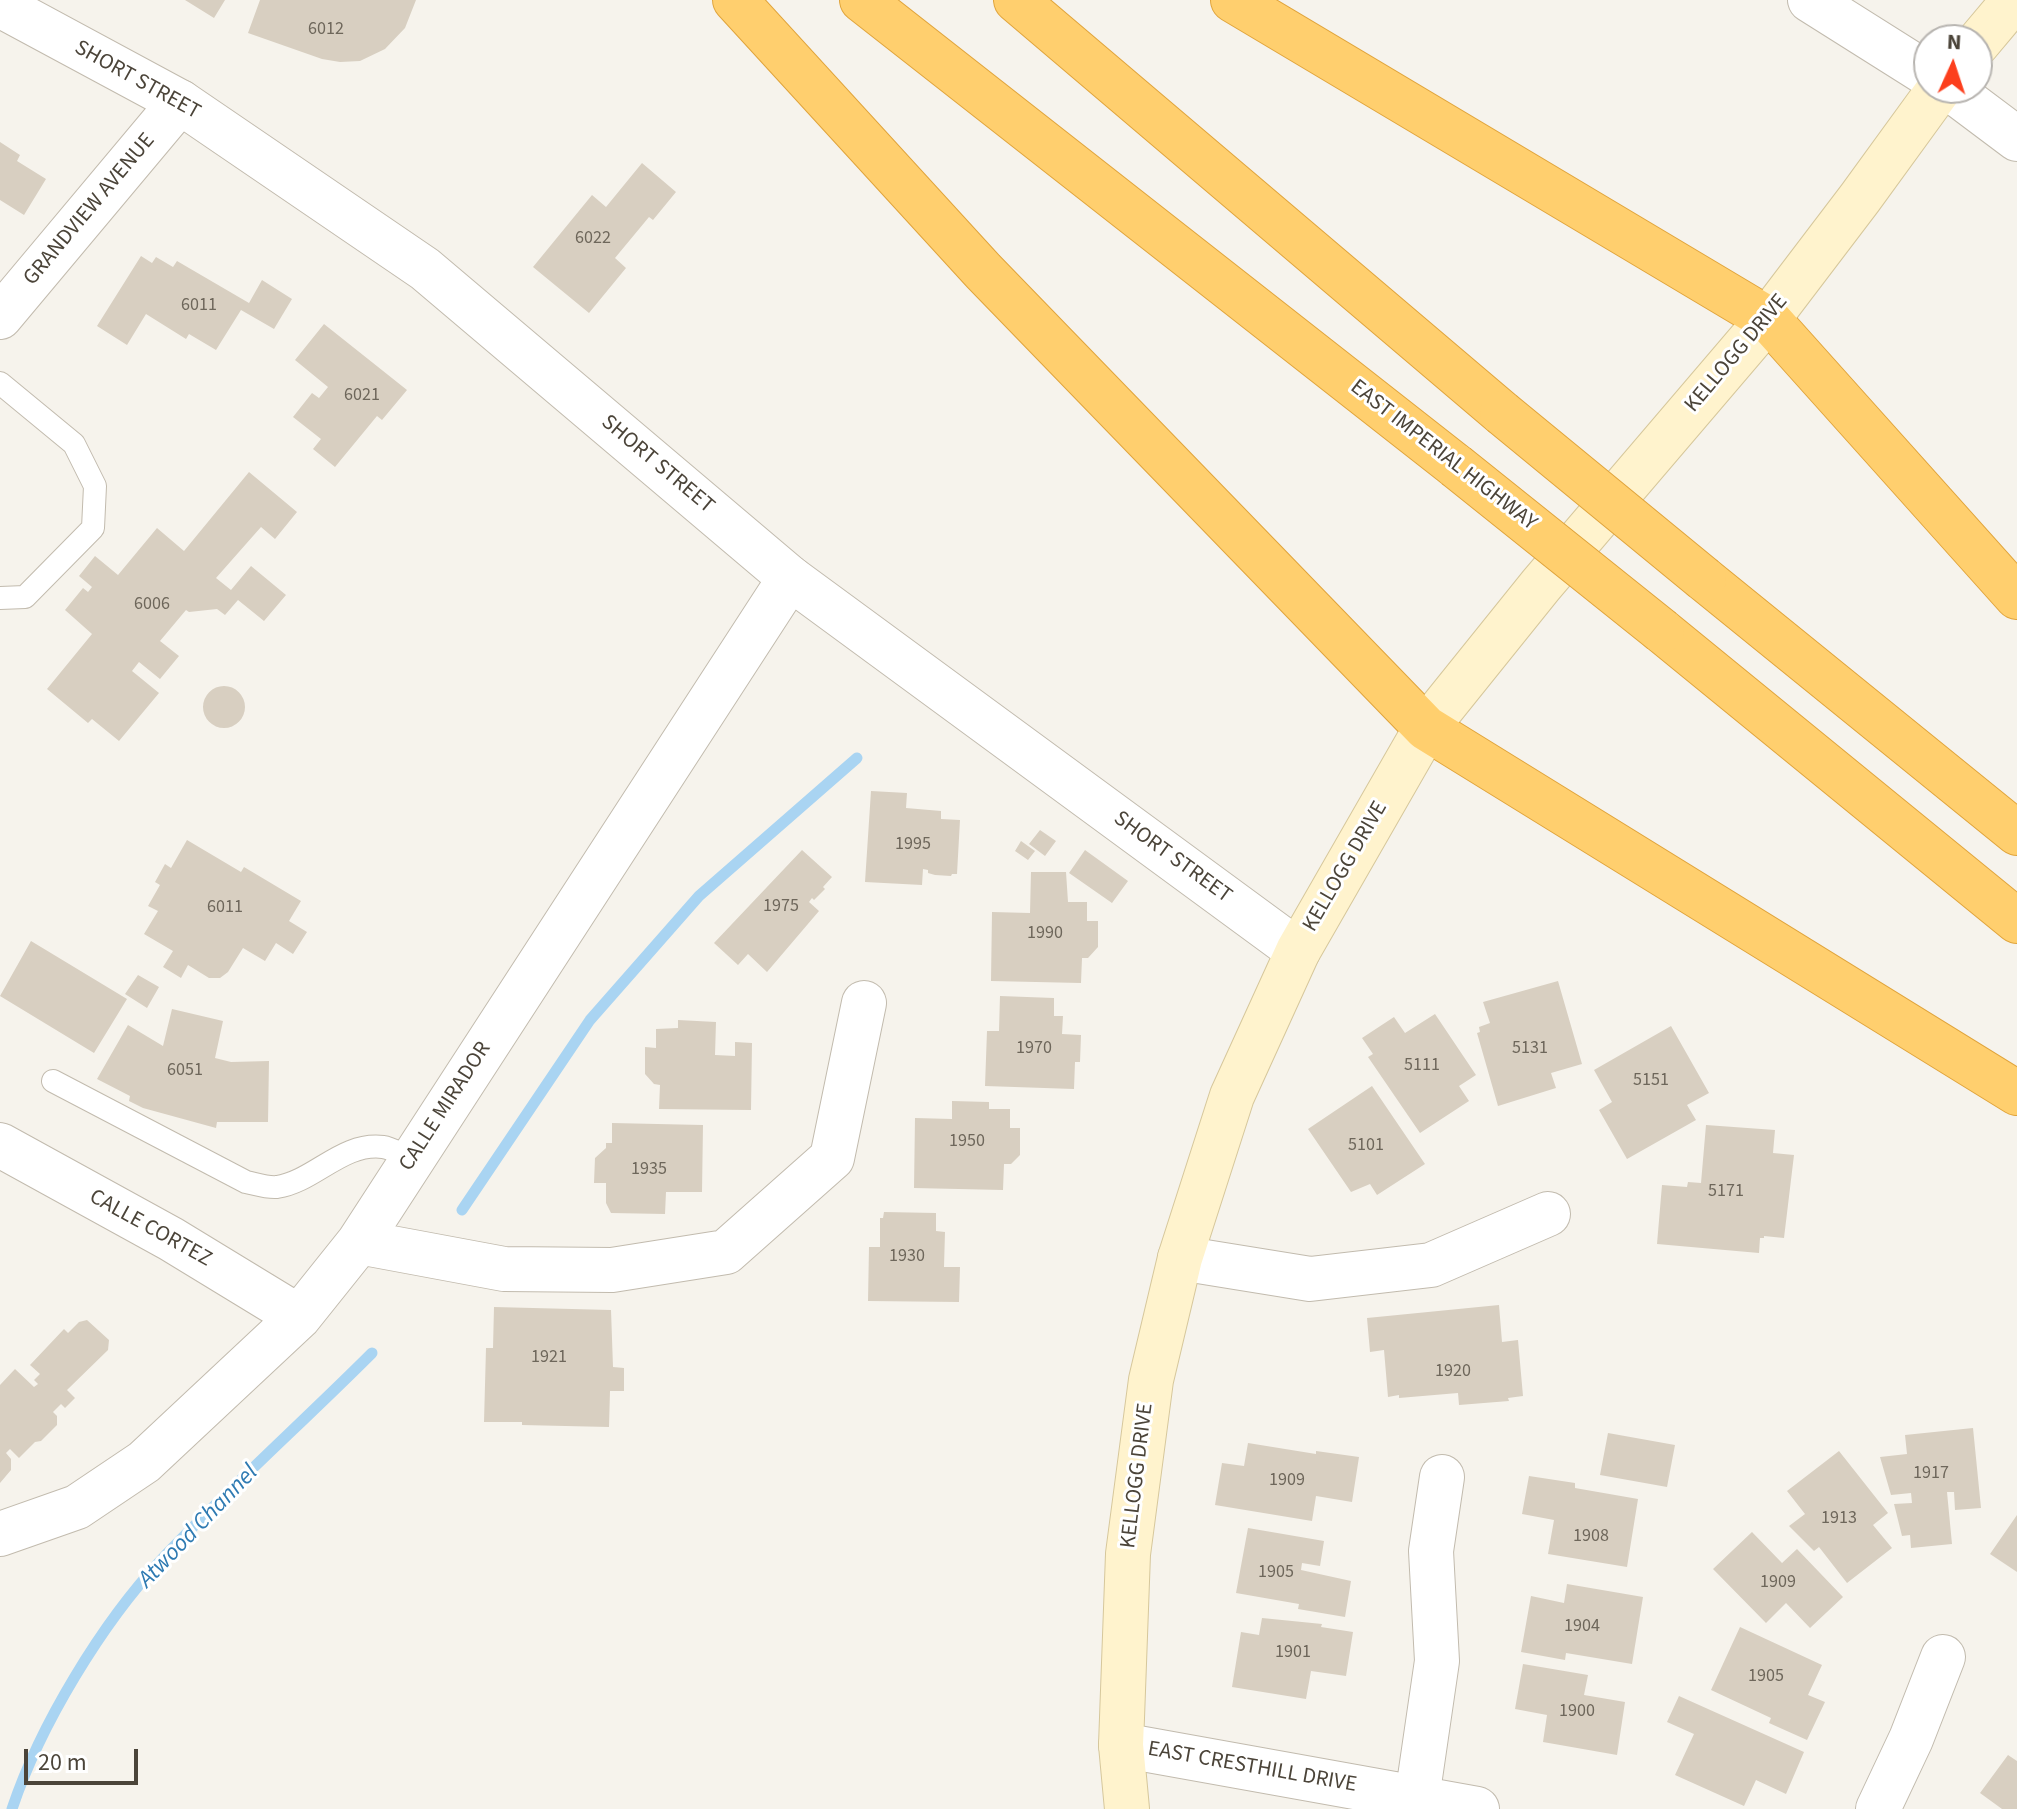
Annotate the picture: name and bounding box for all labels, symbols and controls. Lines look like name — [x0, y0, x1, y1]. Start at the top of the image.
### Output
house number: 6012 — [308, 19, 344, 41]
north arrow — [1913, 24, 1993, 104]
text: N — [1946, 26, 1962, 58]
street label: SHORT STREET — [70, 36, 204, 126]
street label: GRANDVIEW AVENUE — [19, 129, 161, 291]
house number: 6022 — [575, 228, 611, 250]
street label: KELLOGG DRIVE — [1680, 290, 1794, 418]
house number: 6011 — [181, 295, 217, 317]
street label: EAST IMPERIAL HIGHWAY — [1344, 375, 1542, 537]
house number: 6021 — [344, 385, 380, 407]
street label: SHORT STREET — [595, 410, 719, 520]
house number: 6006 — [134, 594, 170, 616]
street label: KELLOGG DRIVE — [1298, 797, 1394, 937]
street label: SHORT STREET — [1108, 806, 1236, 910]
house number: 1995 — [895, 834, 931, 856]
house number: 1975 — [763, 896, 799, 918]
house number: 6011 — [207, 897, 243, 919]
house number: 1990 — [1027, 923, 1063, 945]
street label: CALLE MIRADOR — [394, 1037, 498, 1177]
house number: 1970 — [1016, 1038, 1052, 1060]
house number: 5131 — [1512, 1038, 1548, 1060]
house number: 5111 — [1404, 1055, 1440, 1077]
house number: 6051 — [167, 1060, 203, 1082]
house number: 5151 — [1633, 1070, 1669, 1092]
house number: 1950 — [949, 1131, 985, 1153]
house number: 5101 — [1348, 1135, 1384, 1157]
house number: 1935 — [631, 1159, 667, 1181]
house number: 5171 — [1708, 1181, 1744, 1203]
street label: CALLE CORTEZ — [84, 1185, 216, 1273]
house number: 1930 — [889, 1246, 925, 1268]
house number: 1921 — [531, 1347, 567, 1369]
house number: 1920 — [1435, 1361, 1471, 1383]
street label: KELLOGG DRIVE — [1116, 1402, 1160, 1550]
water label: Atwood Channel — [133, 1459, 265, 1595]
house number: 1917 — [1913, 1463, 1949, 1485]
house number: 1909 — [1269, 1470, 1305, 1492]
house number: 1913 — [1821, 1508, 1857, 1530]
house number: 1908 — [1573, 1526, 1609, 1548]
house number: 1905 — [1258, 1562, 1294, 1584]
house number: 1909 — [1760, 1572, 1796, 1594]
house number: 1904 — [1564, 1616, 1600, 1638]
house number: 1901 — [1275, 1642, 1311, 1664]
house number: 1905 — [1748, 1666, 1784, 1688]
house number: 1900 — [1559, 1701, 1595, 1723]
scale bar — [28, 1733, 142, 1783]
street label: EAST CRESTHILL DRIVE — [1146, 1737, 1358, 1799]
text: 20 m — [38, 1745, 87, 1780]

